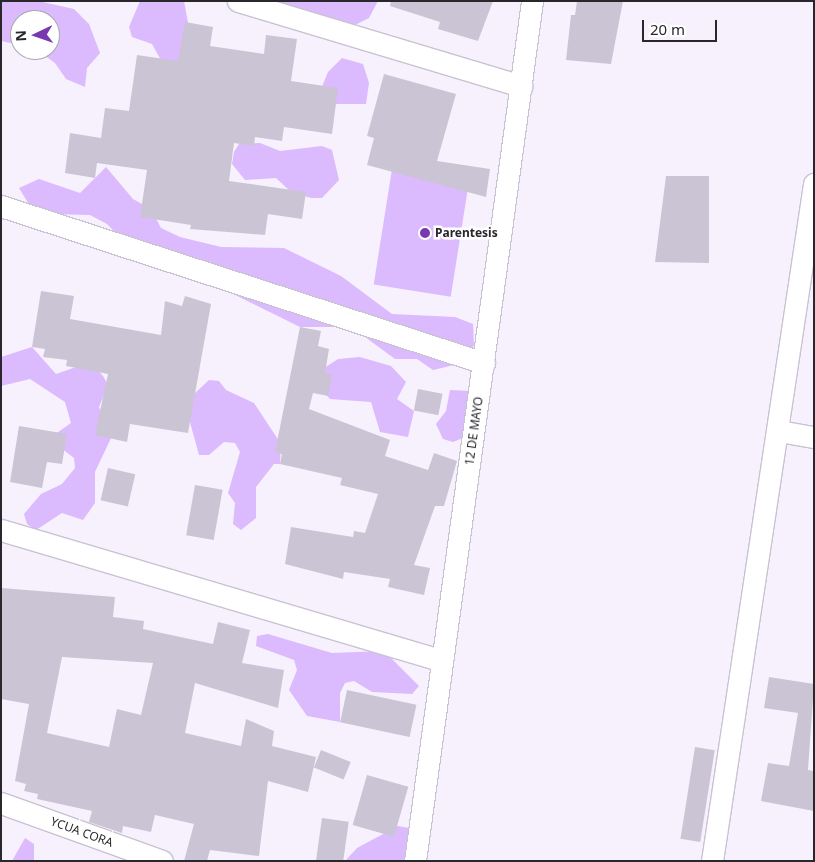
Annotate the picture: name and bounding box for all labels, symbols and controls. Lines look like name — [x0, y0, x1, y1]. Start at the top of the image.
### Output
north arrow — [10, 10, 60, 60]
scale bar — [645, 10, 720, 42]
text: 20 m — [650, 19, 685, 39]
text: N — [11, 30, 30, 42]
place label: Parentesis — [435, 226, 498, 240]
marker: Parentesis — [419, 227, 431, 239]
street label: 12 DE MAYO — [462, 396, 486, 466]
street label: YCUA CORA — [49, 814, 115, 850]

